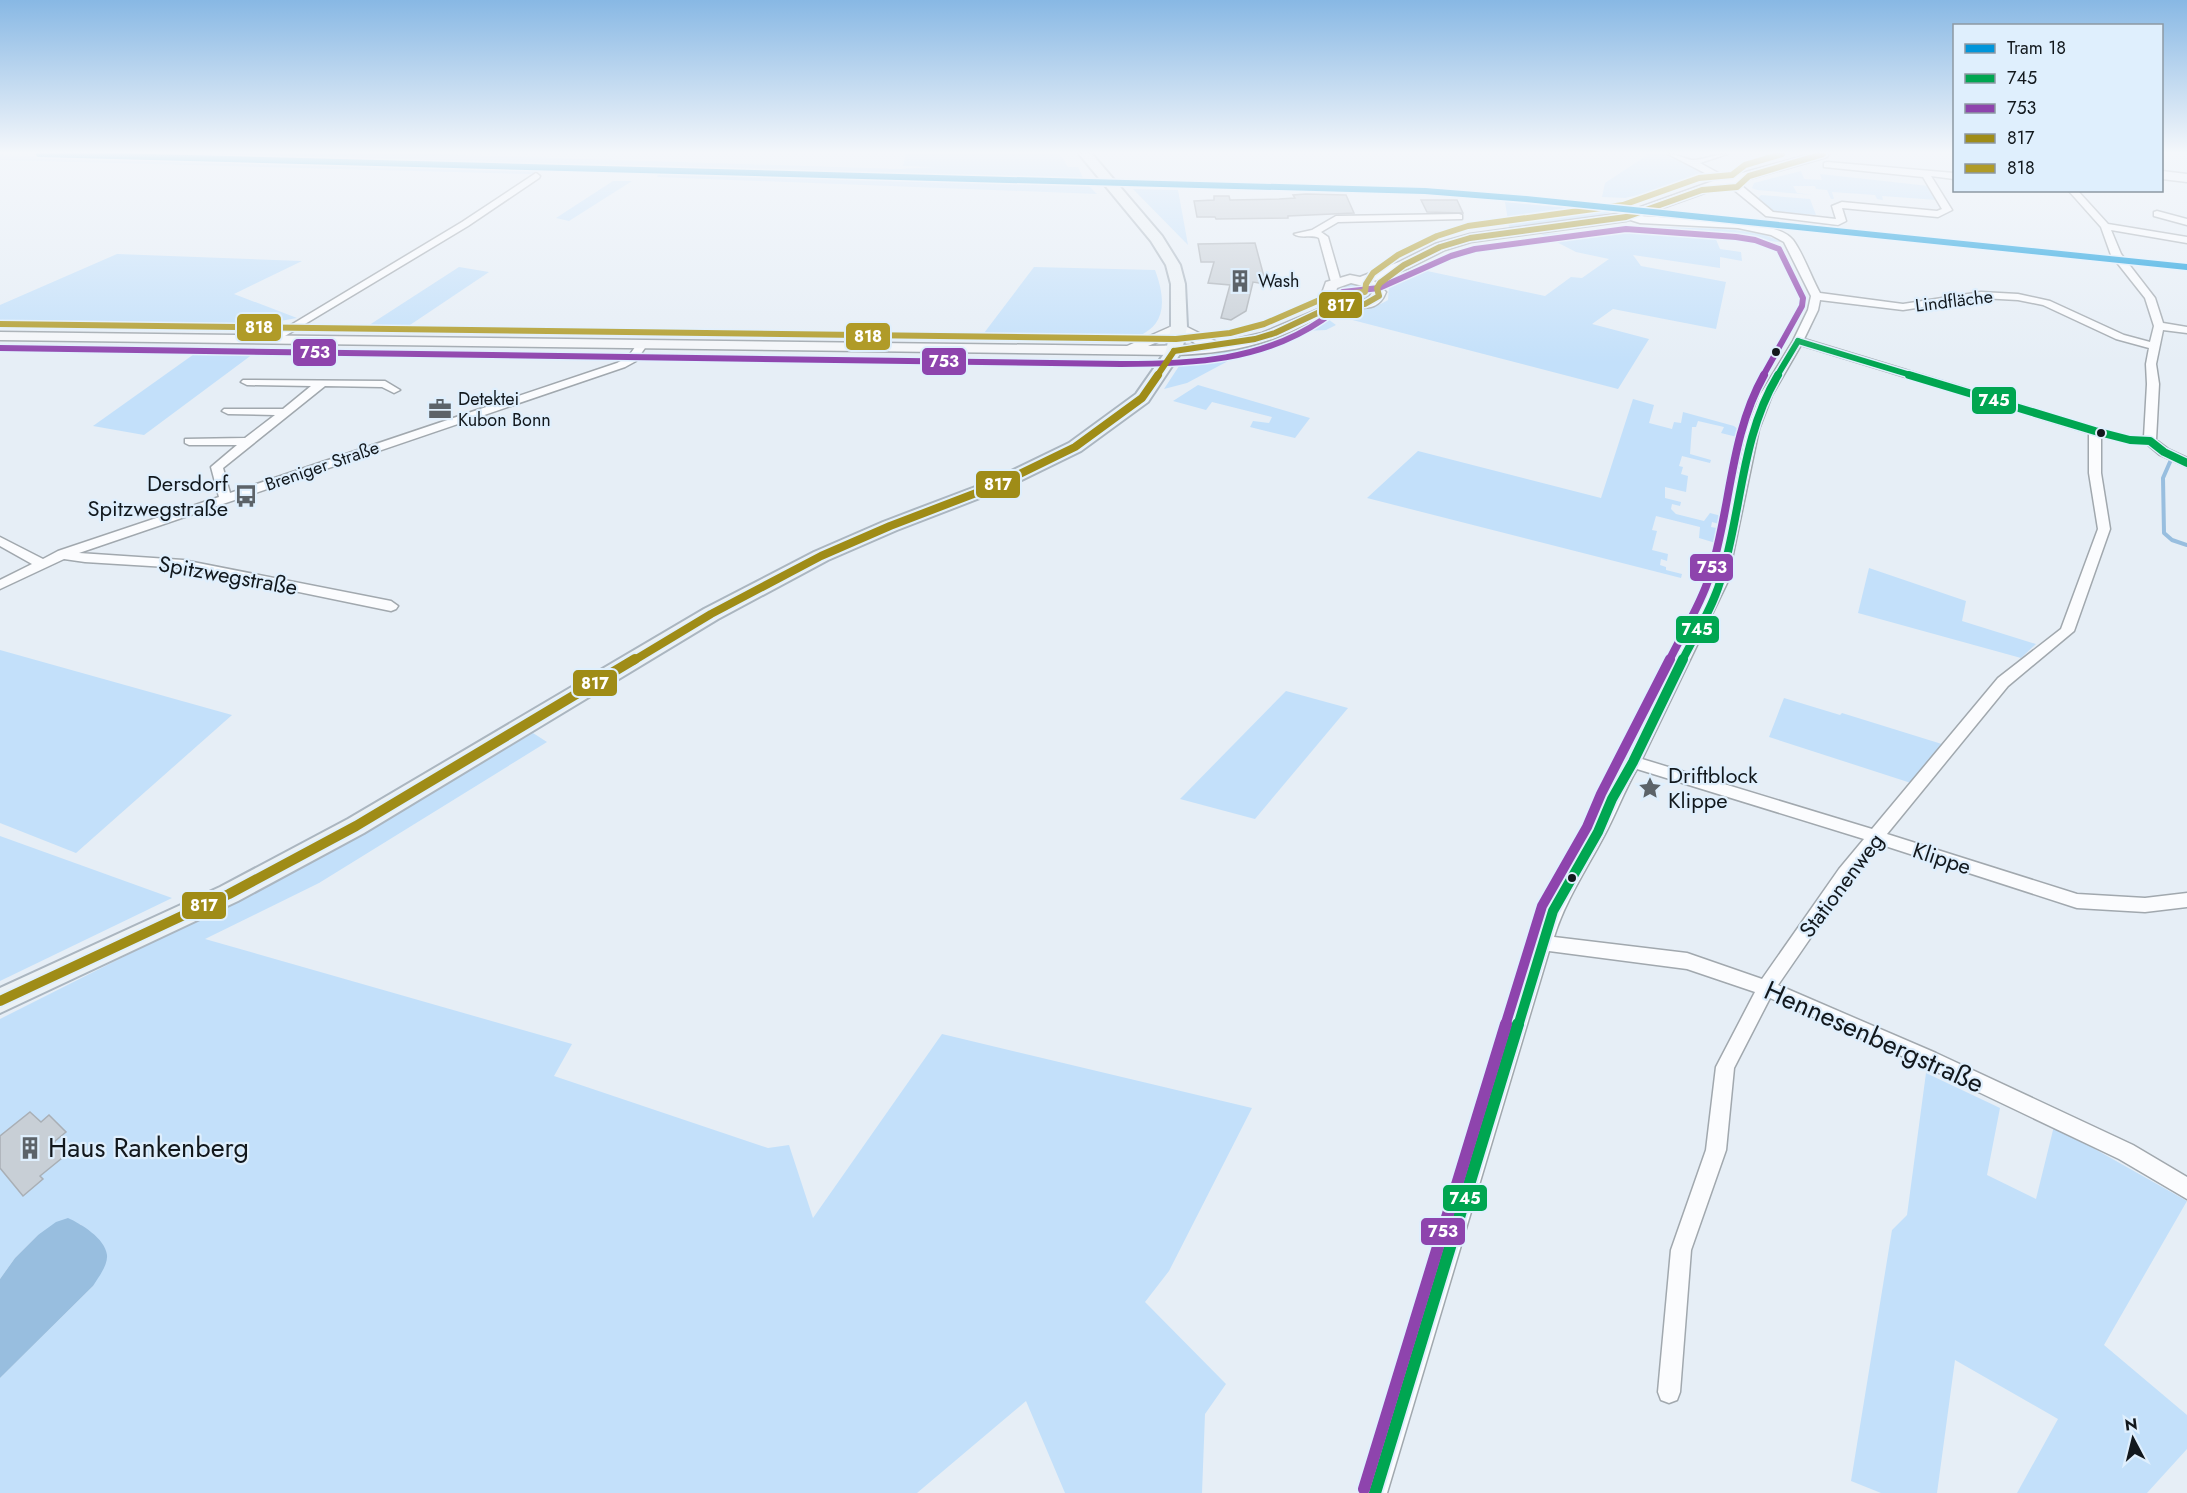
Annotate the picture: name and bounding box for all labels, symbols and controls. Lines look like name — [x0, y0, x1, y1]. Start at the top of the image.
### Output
legend — [1953, 24, 2163, 192]
text: Tram 18 — [2007, 35, 2066, 61]
text: 745 — [2007, 65, 2037, 91]
text: 753 — [2007, 95, 2037, 121]
text: 817 — [2007, 125, 2035, 151]
text: 818 — [2007, 155, 2035, 181]
building icon: Wash — [1227, 268, 1253, 294]
place label: Wash — [1258, 268, 1299, 294]
street label: Lindfläche — [1914, 283, 1994, 319]
line badge: 817 — [1318, 291, 1363, 319]
text: 817 — [1327, 294, 1355, 317]
line badge: 818 — [236, 313, 282, 342]
text: 818 — [245, 316, 273, 339]
line badge: 818 — [845, 322, 891, 351]
text: 818 — [854, 325, 882, 348]
line badge: 753 — [292, 338, 337, 367]
text: 753 — [300, 341, 330, 364]
unlabelled marker — [1770, 346, 1782, 358]
line badge: 753 — [921, 347, 967, 376]
text: 753 — [929, 350, 959, 373]
place label: Detektei Kubon Bonn — [458, 386, 551, 433]
line badge: 745 — [1971, 386, 2017, 415]
text: 745 — [1978, 389, 2010, 412]
office icon: Detektei Kubon Bonn — [427, 396, 453, 422]
unlabelled marker — [2095, 427, 2107, 439]
street label: Breniger Straße — [262, 434, 382, 498]
place label: Dersdorf Spitzwegstraße — [87, 467, 229, 524]
line badge: 817 — [975, 470, 1021, 499]
text: 817 — [984, 473, 1012, 496]
bus stop icon: Dersdorf Spitzwegstraße — [233, 483, 259, 509]
street label: Spitzwegstraße — [156, 547, 300, 603]
line badge: 753 — [1689, 553, 1734, 582]
text: 753 — [1697, 556, 1727, 579]
line badge: 745 — [1675, 615, 1720, 644]
text: 745 — [1681, 618, 1713, 641]
line badge: 817 — [572, 669, 618, 697]
text: 817 — [581, 672, 609, 695]
place label: Driftblock Klippe — [1668, 759, 1758, 816]
place icon: Driftblock Klippe — [1637, 775, 1663, 801]
street label: Stationenweg — [1791, 826, 1891, 944]
street label: Klippe — [1909, 834, 1975, 882]
unlabelled marker — [1566, 872, 1578, 884]
line badge: 817 — [181, 891, 227, 920]
text: 817 — [190, 894, 218, 917]
street label: Hennesenbergstraße — [1758, 971, 1990, 1103]
place label: Haus Rankenberg — [48, 1128, 249, 1167]
building icon: Haus Rankenberg — [17, 1135, 43, 1161]
line badge: 745 — [1442, 1184, 1488, 1212]
text: 745 — [1449, 1187, 1481, 1210]
line badge: 753 — [1420, 1217, 1466, 1246]
text: 753 — [1428, 1220, 1458, 1243]
north arrow — [2103, 1409, 2163, 1469]
text: N — [2124, 1412, 2139, 1437]

